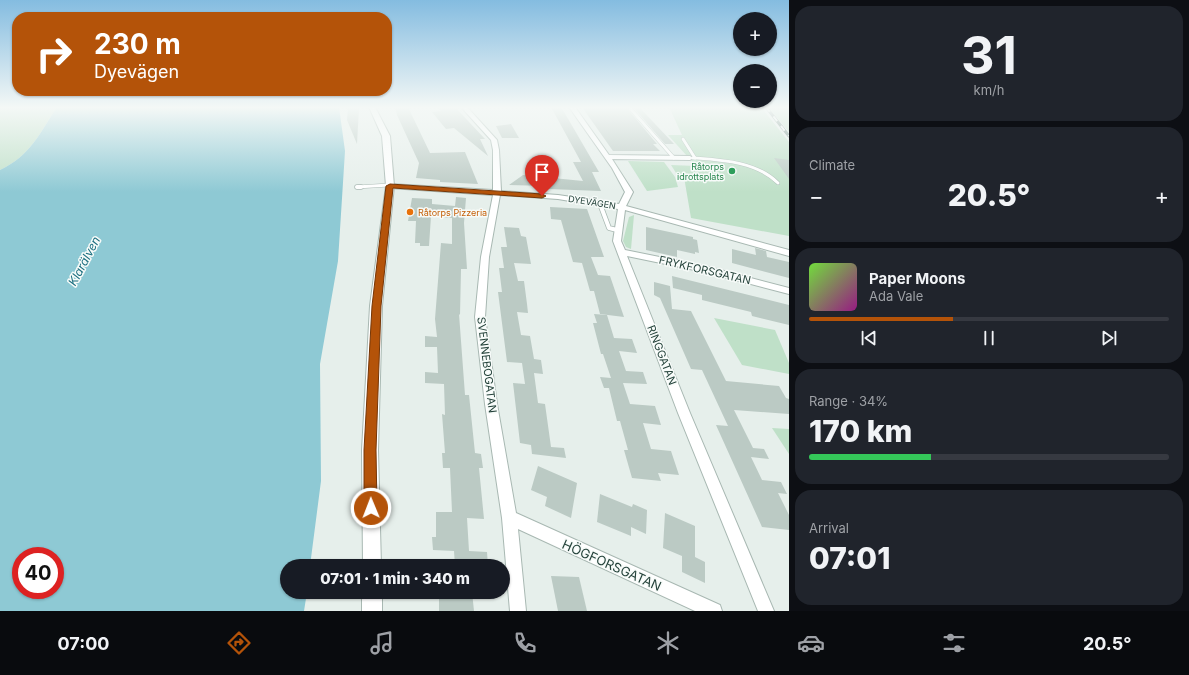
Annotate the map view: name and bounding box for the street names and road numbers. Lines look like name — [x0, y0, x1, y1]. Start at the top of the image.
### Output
street label: DYEVÄGEN — [567, 193, 617, 211]
street label: FRYKFORSGATAN — [658, 253, 752, 287]
street label: SVENNEBOGATAN — [474, 316, 500, 414]
street label: RINGGATAN — [644, 323, 680, 387]
street label: HÖGFORSGATAN — [560, 536, 664, 594]

